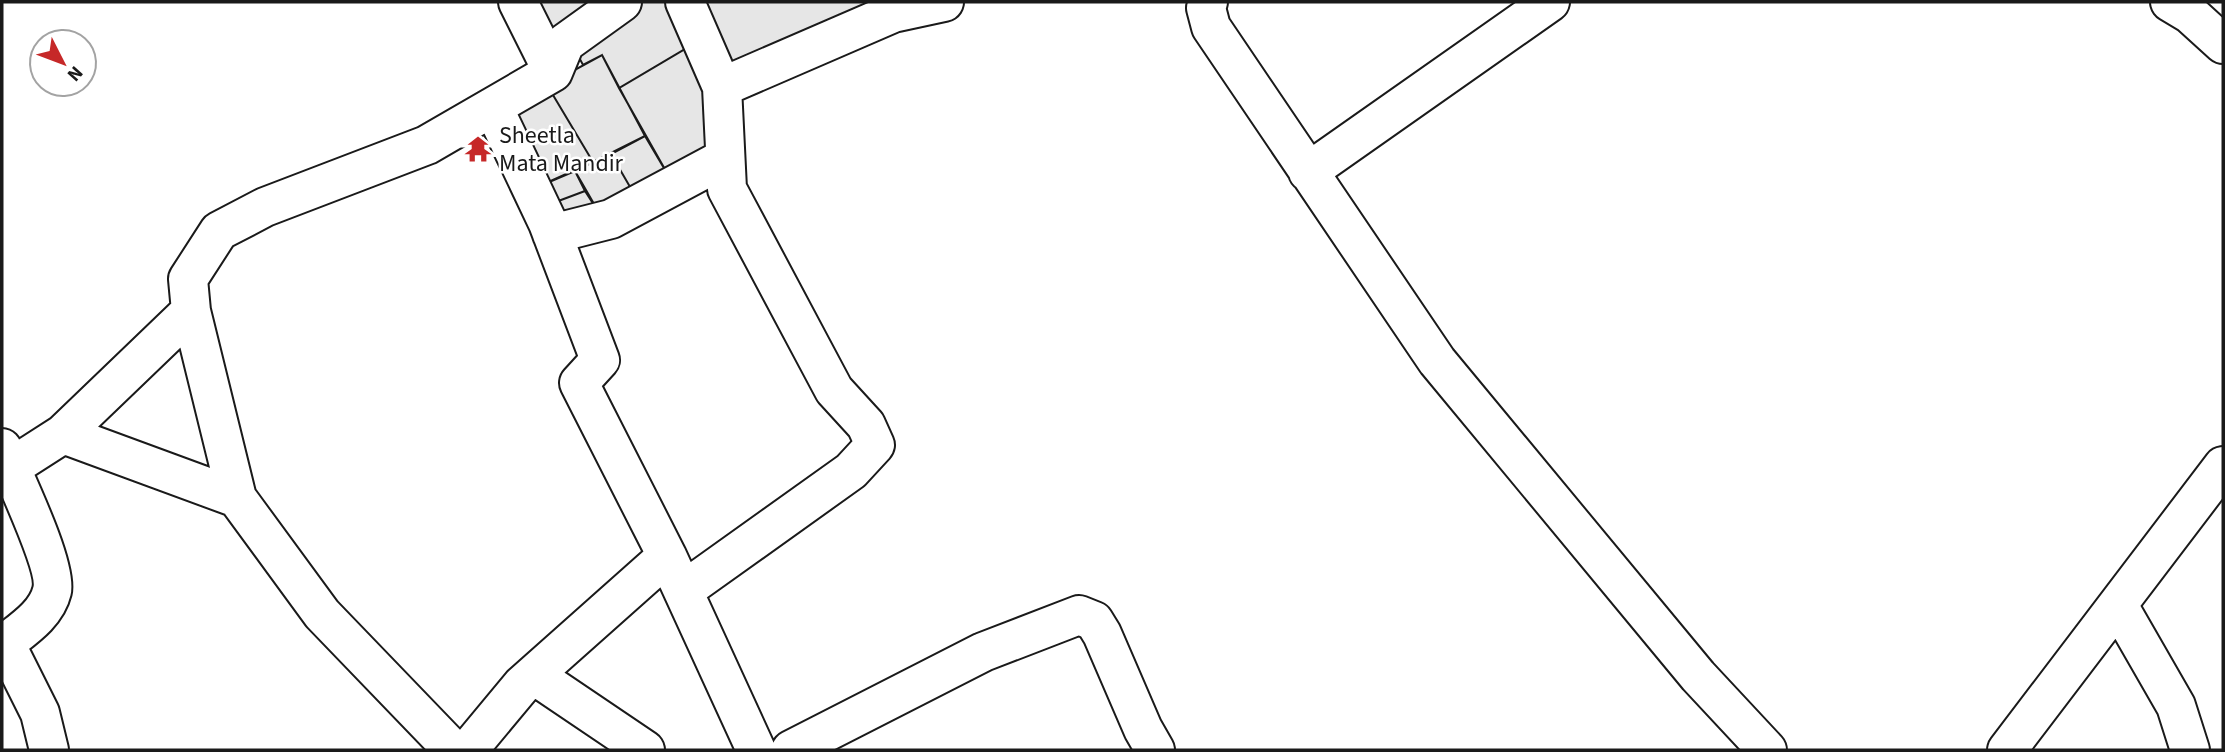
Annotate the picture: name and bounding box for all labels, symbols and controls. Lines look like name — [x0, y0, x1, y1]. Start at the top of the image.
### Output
north arrow — [28, 28, 98, 98]
text: N — [60, 60, 89, 87]
place label: Sheetla Mata Mandir — [499, 118, 624, 181]
temple icon: Sheetla Mata Mandir — [463, 134, 493, 164]

